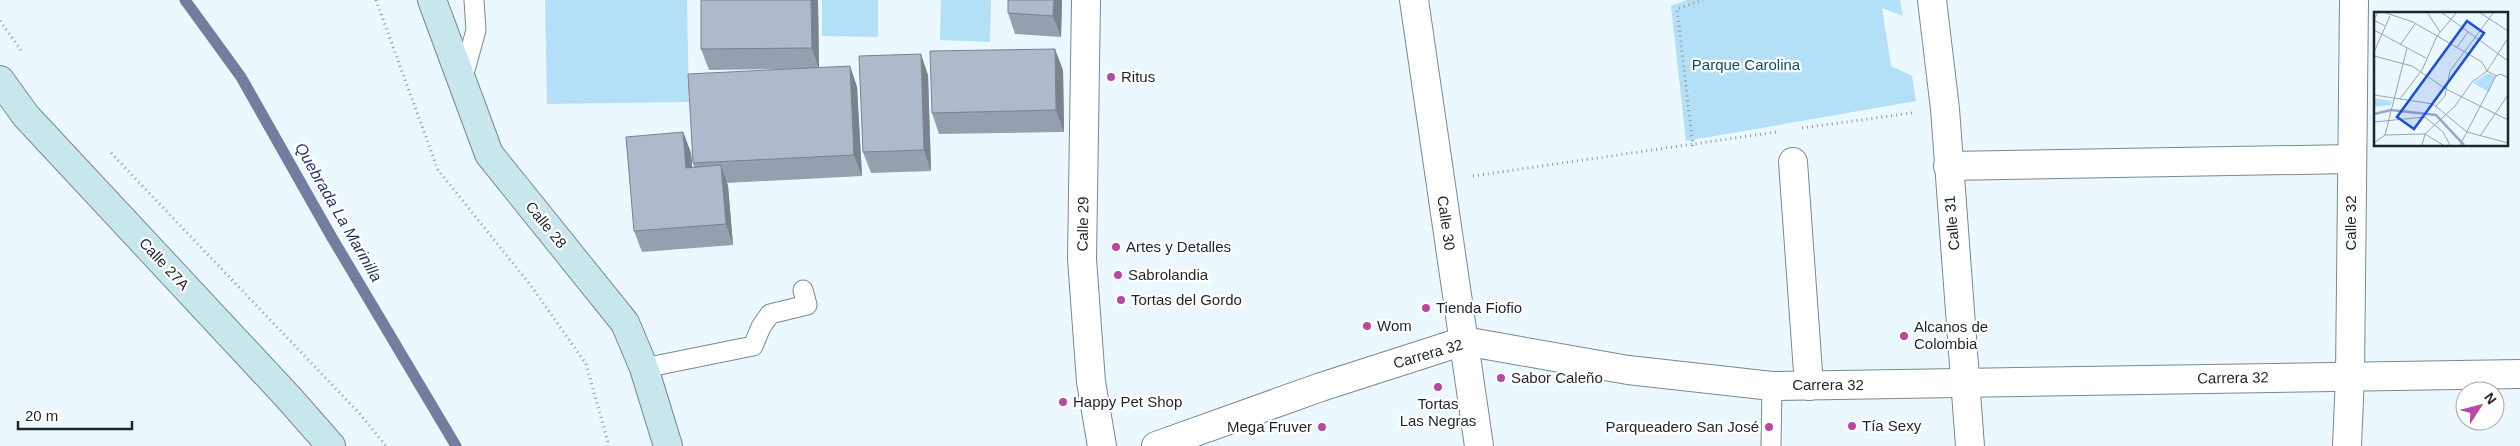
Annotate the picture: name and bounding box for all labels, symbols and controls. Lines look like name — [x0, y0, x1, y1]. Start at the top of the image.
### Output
inset map — [2374, 12, 2508, 146]
park label: Parque Carolina — [1692, 56, 1801, 73]
place label: Ritus — [1121, 68, 1155, 85]
marker: Ritus — [1105, 71, 1117, 83]
water label: Quebrada La Marinilla — [292, 140, 385, 285]
street label: Calle 30 — [1434, 194, 1459, 251]
street label: Calle 31 — [1941, 195, 1962, 251]
street label: Calle 32 — [2342, 195, 2359, 251]
street label: Calle 29 — [1074, 196, 1091, 252]
street label: Calle 28 — [522, 198, 570, 251]
street label: Calle 27A — [136, 234, 193, 293]
place label: Artes y Detalles — [1126, 238, 1231, 255]
marker: Artes y Detalles — [1110, 241, 1122, 253]
place label: Sabrolandia — [1128, 266, 1209, 283]
marker: Sabrolandia — [1112, 269, 1124, 281]
place label: Tortas del Gordo — [1131, 291, 1242, 308]
marker: Tortas del Gordo — [1115, 294, 1127, 306]
place label: Tienda Fiofio — [1436, 299, 1522, 316]
marker: Tienda Fiofio — [1420, 302, 1432, 314]
place label: Wom — [1377, 317, 1412, 334]
place label: Alcanos de Colombia — [1914, 318, 1988, 352]
marker: Wom — [1361, 320, 1373, 332]
marker: Alcanos de Colombia — [1898, 330, 1910, 342]
street label: Carrera 32 — [1391, 335, 1465, 372]
street label: Carrera 32 — [2197, 368, 2269, 387]
place label: Sabor Caleño — [1511, 369, 1603, 386]
marker: Sabor Caleño — [1495, 372, 1507, 384]
street label: Carrera 32 — [1792, 376, 1864, 393]
marker: Tortas Las Negras — [1432, 381, 1444, 393]
north arrow — [2455, 381, 2505, 431]
text: N — [2481, 390, 2500, 407]
place label: Happy Pet Shop — [1073, 393, 1182, 410]
place label: Tortas Las Negras — [1400, 395, 1476, 429]
marker: Happy Pet Shop — [1057, 396, 1069, 408]
scale bar — [18, 398, 131, 430]
text: 20 m — [25, 407, 58, 424]
place label: Tía Sexy — [1862, 417, 1922, 434]
place label: Mega Fruver — [1227, 418, 1312, 435]
place label: Parqueadero San José — [1606, 418, 1759, 435]
marker: Tía Sexy — [1846, 420, 1858, 432]
marker: Mega Fruver — [1316, 421, 1328, 433]
marker: Parqueadero San José — [1763, 421, 1775, 433]

